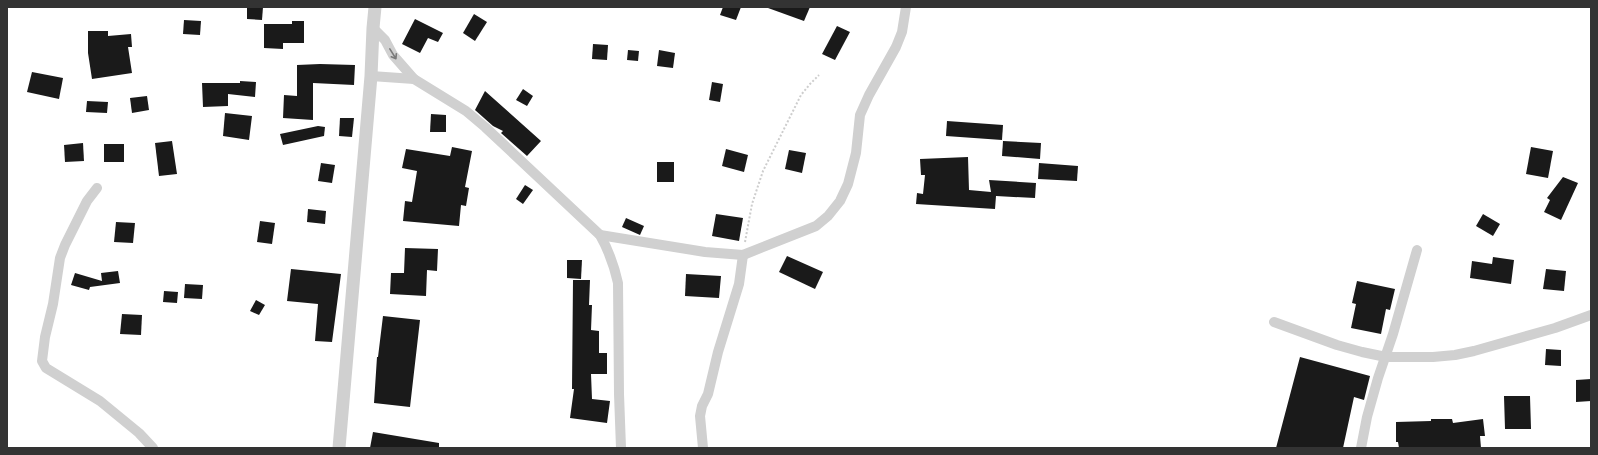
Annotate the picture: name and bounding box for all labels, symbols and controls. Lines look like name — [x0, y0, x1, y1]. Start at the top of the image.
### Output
one-way arrow — [389, 48, 397, 60]

